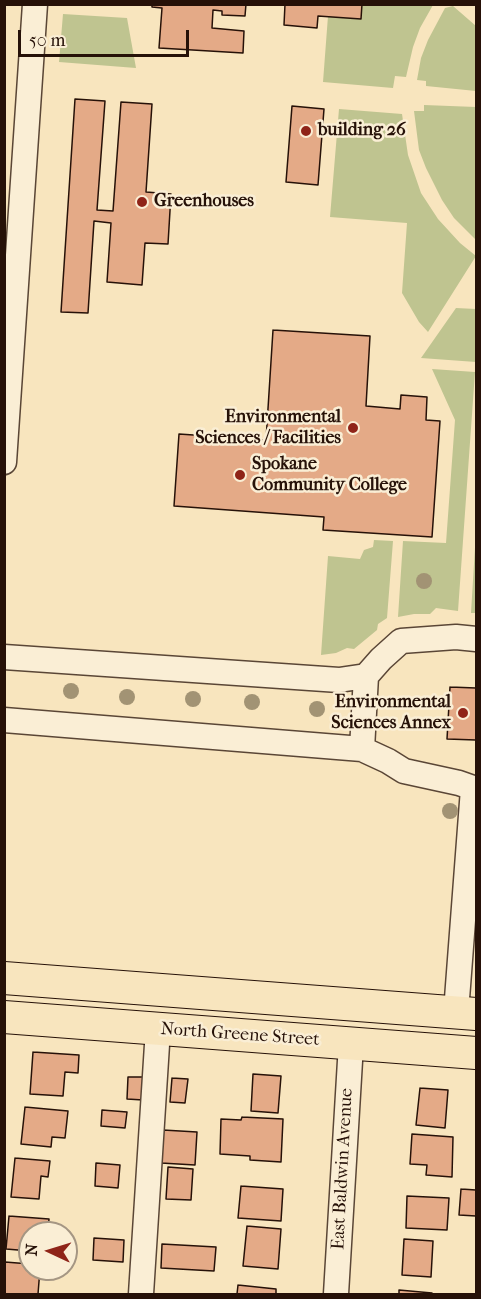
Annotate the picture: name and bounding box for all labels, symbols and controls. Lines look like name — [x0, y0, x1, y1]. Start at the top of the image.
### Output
scale bar — [21, 18, 192, 56]
text: 50 m — [29, 30, 65, 51]
place label: building 26 — [318, 120, 406, 142]
marker: building 26 — [299, 124, 313, 138]
place label: Greenhouses — [154, 191, 254, 213]
marker: Greenhouses — [135, 195, 149, 209]
place label: Environmental Sciences / Facilities — [195, 407, 341, 450]
marker: Environmental Sciences / Facilities — [346, 421, 360, 435]
place label: Spokane Community College — [252, 454, 407, 496]
marker: Spokane Community College — [233, 468, 247, 482]
place label: Environmental Sciences Annex — [331, 692, 451, 734]
marker: Environmental Sciences Annex — [456, 706, 470, 720]
street label: North Greene Street — [160, 1019, 320, 1051]
street label: East Baldwin Avenue — [328, 1088, 358, 1250]
north arrow — [18, 1221, 78, 1281]
text: N — [22, 1243, 41, 1257]

